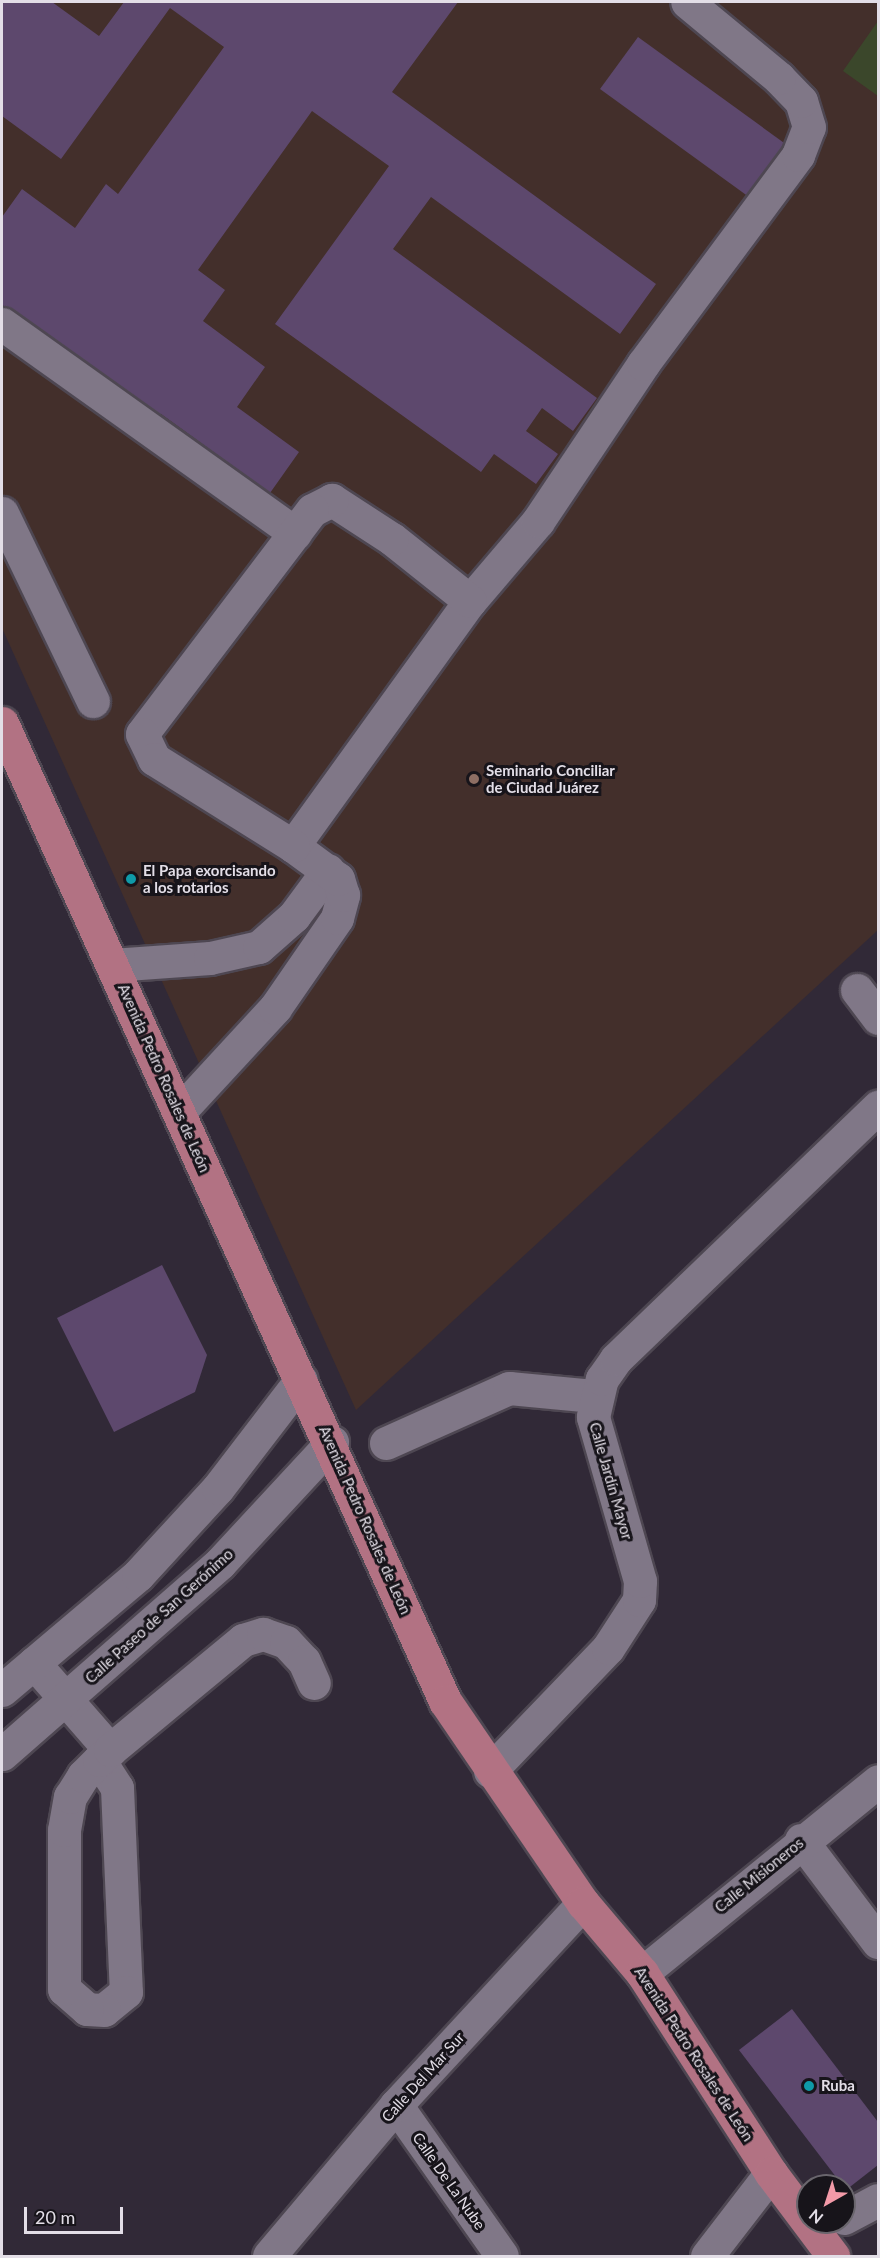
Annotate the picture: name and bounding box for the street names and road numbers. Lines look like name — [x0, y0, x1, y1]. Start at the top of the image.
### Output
street label: Avenida Pedro Rosales de León — [114, 981, 214, 1175]
street label: Calle Jardín Mayor — [586, 1420, 636, 1542]
street label: Avenida Pedro Rosales de León — [315, 1423, 415, 1617]
street label: Calle Paseo de San Gerónimo — [81, 1545, 237, 1687]
street label: Calle Misioneros — [711, 1834, 807, 1916]
street label: Avenida Pedro Rosales de León — [631, 1963, 757, 2145]
street label: Calle Del Mar Sur — [378, 2028, 468, 2126]
street label: Calle De La Nube — [409, 2129, 489, 2233]

